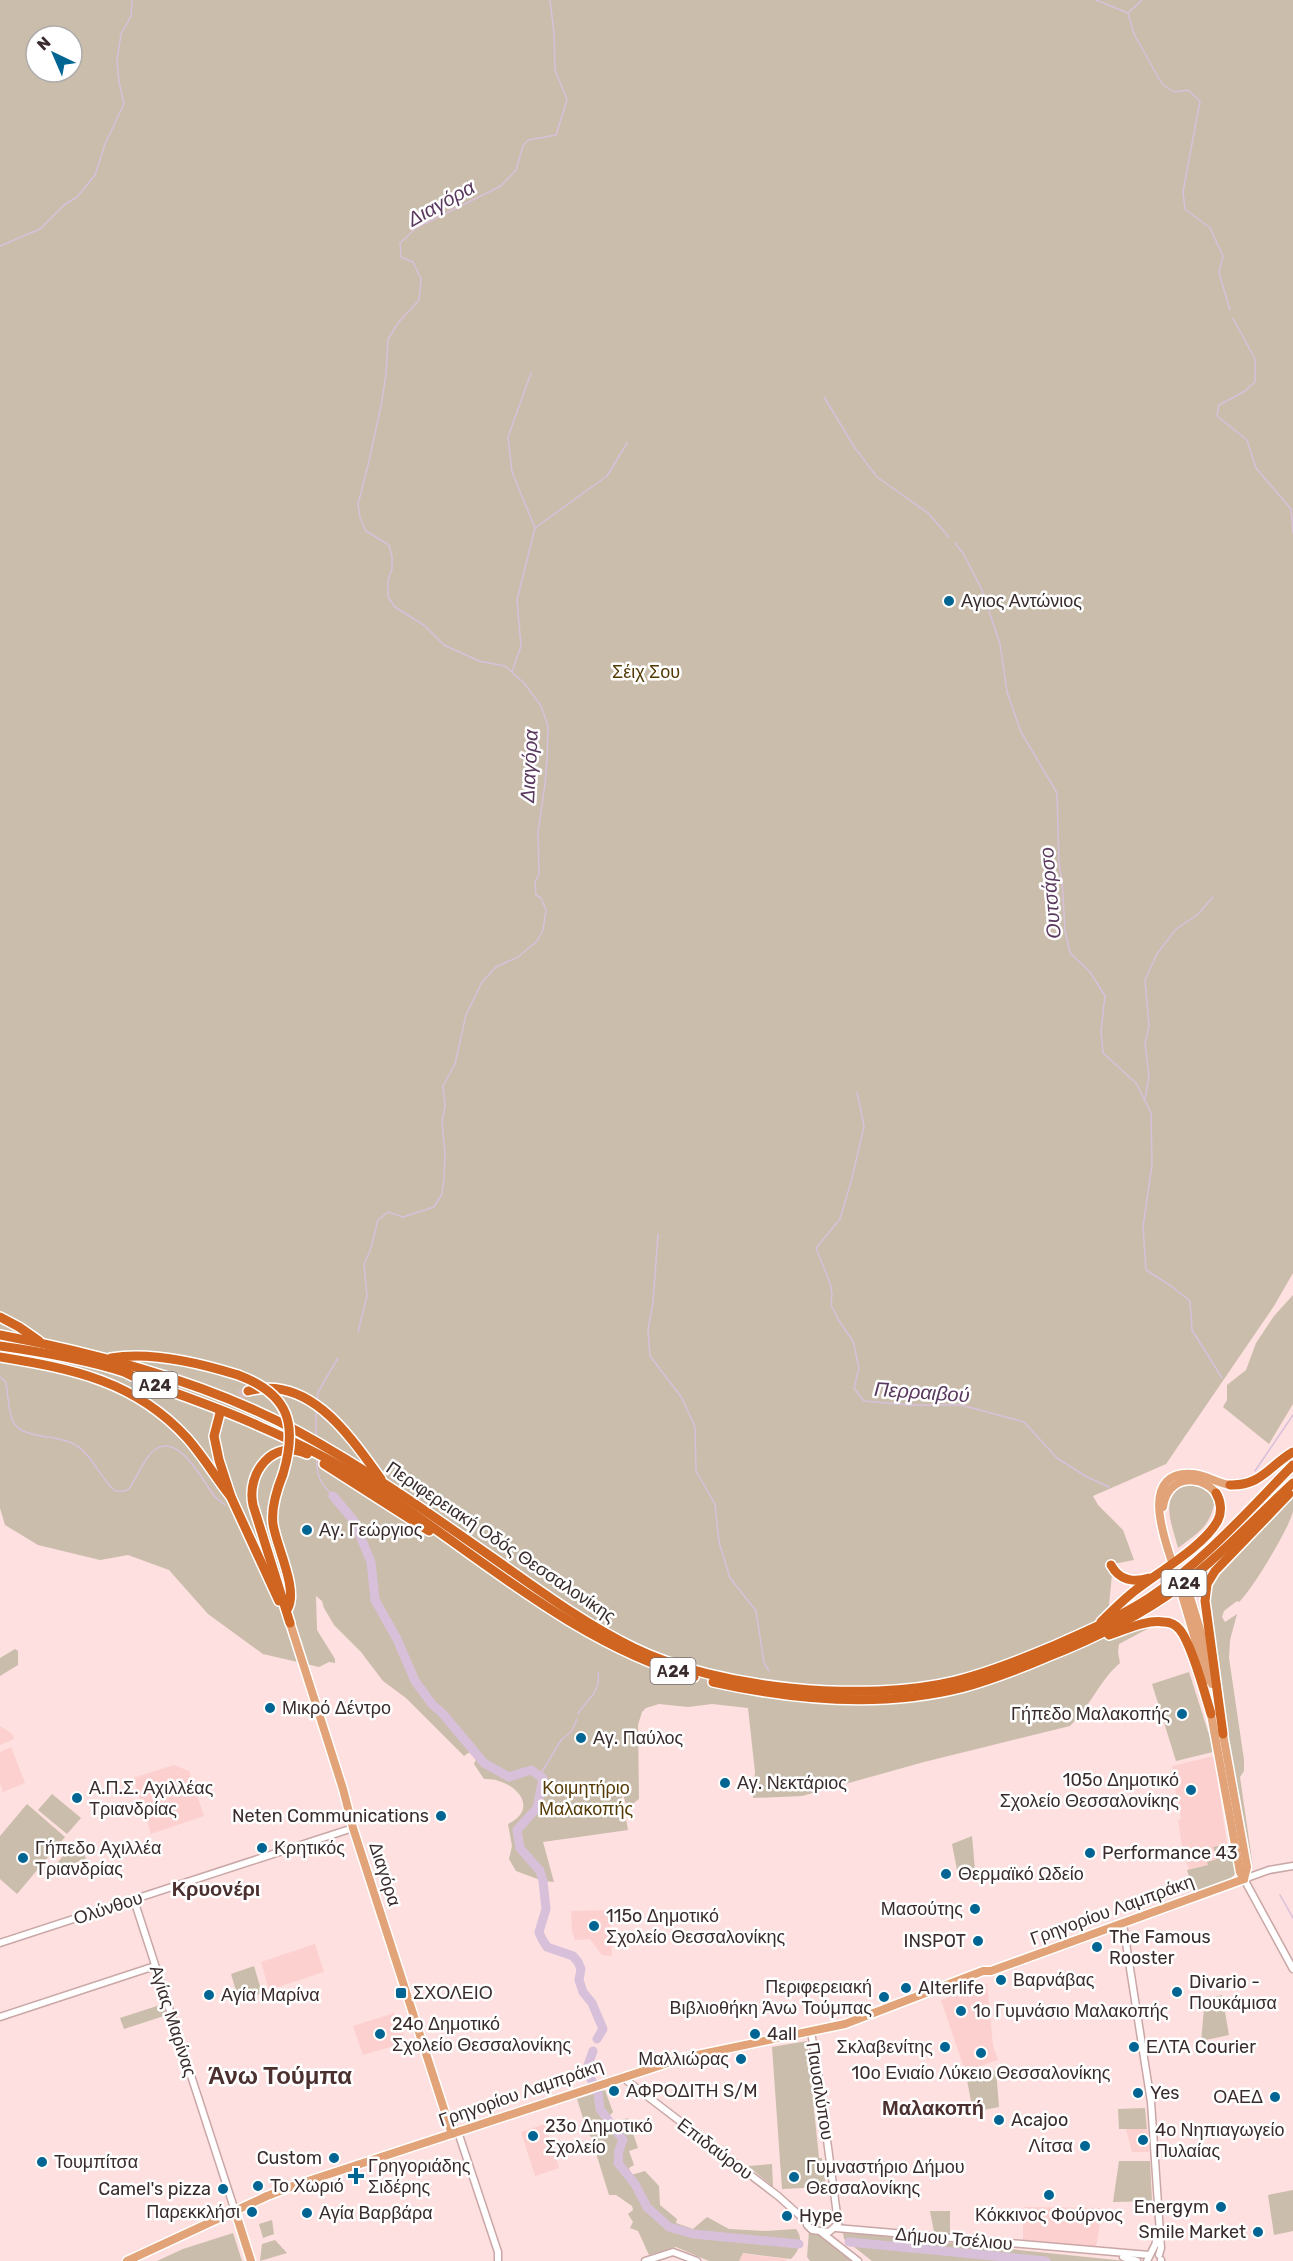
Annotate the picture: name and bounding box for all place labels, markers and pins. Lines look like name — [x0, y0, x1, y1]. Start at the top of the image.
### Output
place label: Αγιος Αντώνιος — [961, 590, 1082, 612]
marker: Αγιος Αντώνιος — [942, 594, 956, 608]
place label: Αγ. Γεώργιος — [319, 1519, 423, 1541]
marker: Αγ. Γεώργιος — [300, 1523, 314, 1537]
place label: Μικρό Δέντρο — [282, 1697, 391, 1719]
marker: Μικρό Δέντρο — [263, 1701, 277, 1715]
place label: Γήπεδο Μαλακοπής — [1011, 1703, 1170, 1725]
marker: Γήπεδο Μαλακοπής — [1175, 1707, 1189, 1721]
place label: Αγ. Παύλος — [593, 1727, 684, 1749]
marker: Αγ. Παύλος — [574, 1731, 588, 1745]
place label: 105ο Δημοτικό Σχολείο Θεσσαλονίκης — [1000, 1769, 1179, 1812]
place label: Αγ. Νεκτάριος — [737, 1772, 847, 1794]
marker: Αγ. Νεκτάριος — [718, 1776, 732, 1790]
place label: Α.Π.Σ. Αχιλλέας Τριανδρίας — [89, 1777, 214, 1820]
marker: 105ο Δημοτικό Σχολείο Θεσσαλονίκης — [1184, 1783, 1198, 1797]
marker: Α.Π.Σ. Αχιλλέας Τριανδρίας — [70, 1791, 84, 1805]
place label: Neten Communications — [232, 1805, 429, 1827]
marker: Neten Communications — [434, 1809, 448, 1823]
place label: Γήπεδο Αχιλλέα Τριανδρίας — [35, 1837, 161, 1880]
place label: Κρητικός — [274, 1837, 345, 1859]
marker: Κρητικός — [255, 1841, 269, 1855]
place label: Performance 43 — [1102, 1842, 1238, 1864]
marker: Performance 43 — [1083, 1846, 1097, 1860]
marker: Γήπεδο Αχιλλέα Τριανδρίας — [16, 1851, 30, 1865]
place label: Θερμαϊκό Ωδείο — [958, 1863, 1084, 1885]
marker: Θερμαϊκό Ωδείο — [939, 1867, 953, 1881]
place label: Μασούτης — [881, 1898, 963, 1920]
marker: Μασούτης — [968, 1902, 982, 1916]
place label: 115o Δημοτικό Σχολείο Θεσσαλονίκης — [606, 1905, 786, 1948]
marker: 115o Δημοτικό Σχολείο Θεσσαλονίκης — [587, 1919, 601, 1933]
place label: The Famous Rooster — [1109, 1926, 1211, 1969]
place label: INSPOT — [903, 1930, 966, 1952]
marker: INSPOT — [971, 1934, 985, 1948]
marker: The Famous Rooster — [1090, 1940, 1104, 1954]
place label: Βαρνάβας — [1013, 1969, 1095, 1991]
place label: Divario - Πουκάμισα — [1189, 1971, 1277, 2014]
marker: Βαρνάβας — [994, 1973, 1008, 1987]
place label: Περιφερειακή Βιβλιοθήκη Άνω Τούμπας — [670, 1976, 872, 2019]
place label: Alterlife — [918, 1977, 984, 1999]
marker: Alterlife — [899, 1981, 913, 1995]
place label: ΣΧΟΛΕΙΟ — [413, 1982, 493, 2004]
place label: Αγία Μαρίνα — [221, 1984, 320, 2006]
marker: Divario - Πουκάμισα — [1170, 1985, 1184, 1999]
marker: ΣΧΟΛΕΙΟ — [394, 1986, 408, 2000]
marker: Αγία Μαρίνα — [202, 1988, 216, 2002]
marker: Περιφερειακή Βιβλιοθήκη Άνω Τούμπας — [877, 1990, 891, 2004]
place label: 1ο Γυμνάσιο Μαλακοπής — [973, 2000, 1169, 2022]
marker: 1ο Γυμνάσιο Μαλακοπής — [954, 2004, 968, 2018]
place label: 24ο Δημοτικό Σχολείο Θεσσαλονίκης — [392, 2013, 572, 2056]
place label: 4all — [767, 2023, 797, 2045]
marker: 24ο Δημοτικό Σχολείο Θεσσαλονίκης — [373, 2027, 387, 2041]
marker: 4all — [748, 2027, 762, 2041]
place label: Σκλαβενίτης — [837, 2036, 933, 2058]
place label: ΕΛΤΑ Courier — [1146, 2036, 1256, 2058]
marker: Σκλαβενίτης — [938, 2040, 952, 2054]
marker: ΕΛΤΑ Courier — [1127, 2040, 1141, 2054]
marker: 10ο Ενιαίο Λύκειο Θεσσαλονίκης — [974, 2046, 988, 2060]
place label: Μαλλιώρας — [638, 2048, 729, 2070]
marker: Μαλλιώρας — [734, 2052, 748, 2066]
place label: 10ο Ενιαίο Λύκειο Θεσσαλονίκης — [852, 2062, 1111, 2084]
place label: ΑΦΡΟΔΙΤΗ S/M — [626, 2080, 758, 2102]
place label: Yes — [1150, 2082, 1179, 2104]
marker: ΑΦΡΟΔΙΤΗ S/M — [607, 2084, 621, 2098]
marker: Yes — [1131, 2086, 1145, 2100]
place label: ΟΑΕΔ — [1213, 2086, 1263, 2108]
marker: ΟΑΕΔ — [1268, 2090, 1282, 2104]
place label: Acajoo — [1011, 2109, 1068, 2131]
marker: Acajoo — [992, 2113, 1006, 2127]
place label: 23ο Δημοτικό Σχολείο — [545, 2115, 653, 2158]
place label: 4ο Νηπιαγωγείο Πυλαίας — [1155, 2119, 1285, 2162]
marker: 23ο Δημοτικό Σχολείο — [526, 2129, 540, 2143]
marker: 4ο Νηπιαγωγείο Πυλαίας — [1136, 2133, 1150, 2147]
place label: Λίτσα — [1029, 2135, 1073, 2157]
marker: Λίτσα — [1078, 2139, 1092, 2153]
place label: Custom — [257, 2147, 322, 2169]
place label: Τουμπίτσα — [54, 2151, 138, 2173]
marker: Custom — [327, 2151, 341, 2165]
marker: Τουμπίτσα — [35, 2155, 49, 2169]
place label: Γρηγοριάδης Σιδέρης — [368, 2155, 471, 2198]
place label: Γυμναστήριο Δήμου Θεσσαλονίκης — [806, 2156, 965, 2199]
marker: Γρηγοριάδης Σιδέρης — [349, 2169, 363, 2183]
marker: Γυμναστήριο Δήμου Θεσσαλονίκης — [787, 2170, 801, 2184]
place label: Το Χωριό — [270, 2175, 344, 2197]
place label: Camel's pizza — [98, 2178, 211, 2200]
marker: Το Χωριό — [251, 2179, 265, 2193]
marker: Camel's pizza — [216, 2182, 230, 2196]
marker: Κόκκινος Φούρνος — [1042, 2188, 1056, 2202]
place label: Energym — [1134, 2196, 1209, 2218]
marker: Energym — [1214, 2200, 1228, 2214]
place label: Παρεκκλήσι — [146, 2201, 240, 2223]
place label: Αγία Βαρβάρα — [319, 2202, 433, 2224]
place label: Κόκκινος Φούρνος — [975, 2204, 1123, 2226]
marker: Παρεκκλήσι — [245, 2205, 259, 2219]
place label: Hype — [799, 2205, 843, 2227]
marker: Αγία Βαρβάρα — [300, 2206, 314, 2220]
marker: Hype — [780, 2209, 794, 2223]
place label: Smile Market — [1139, 2221, 1246, 2243]
marker: Smile Market — [1251, 2225, 1265, 2239]

